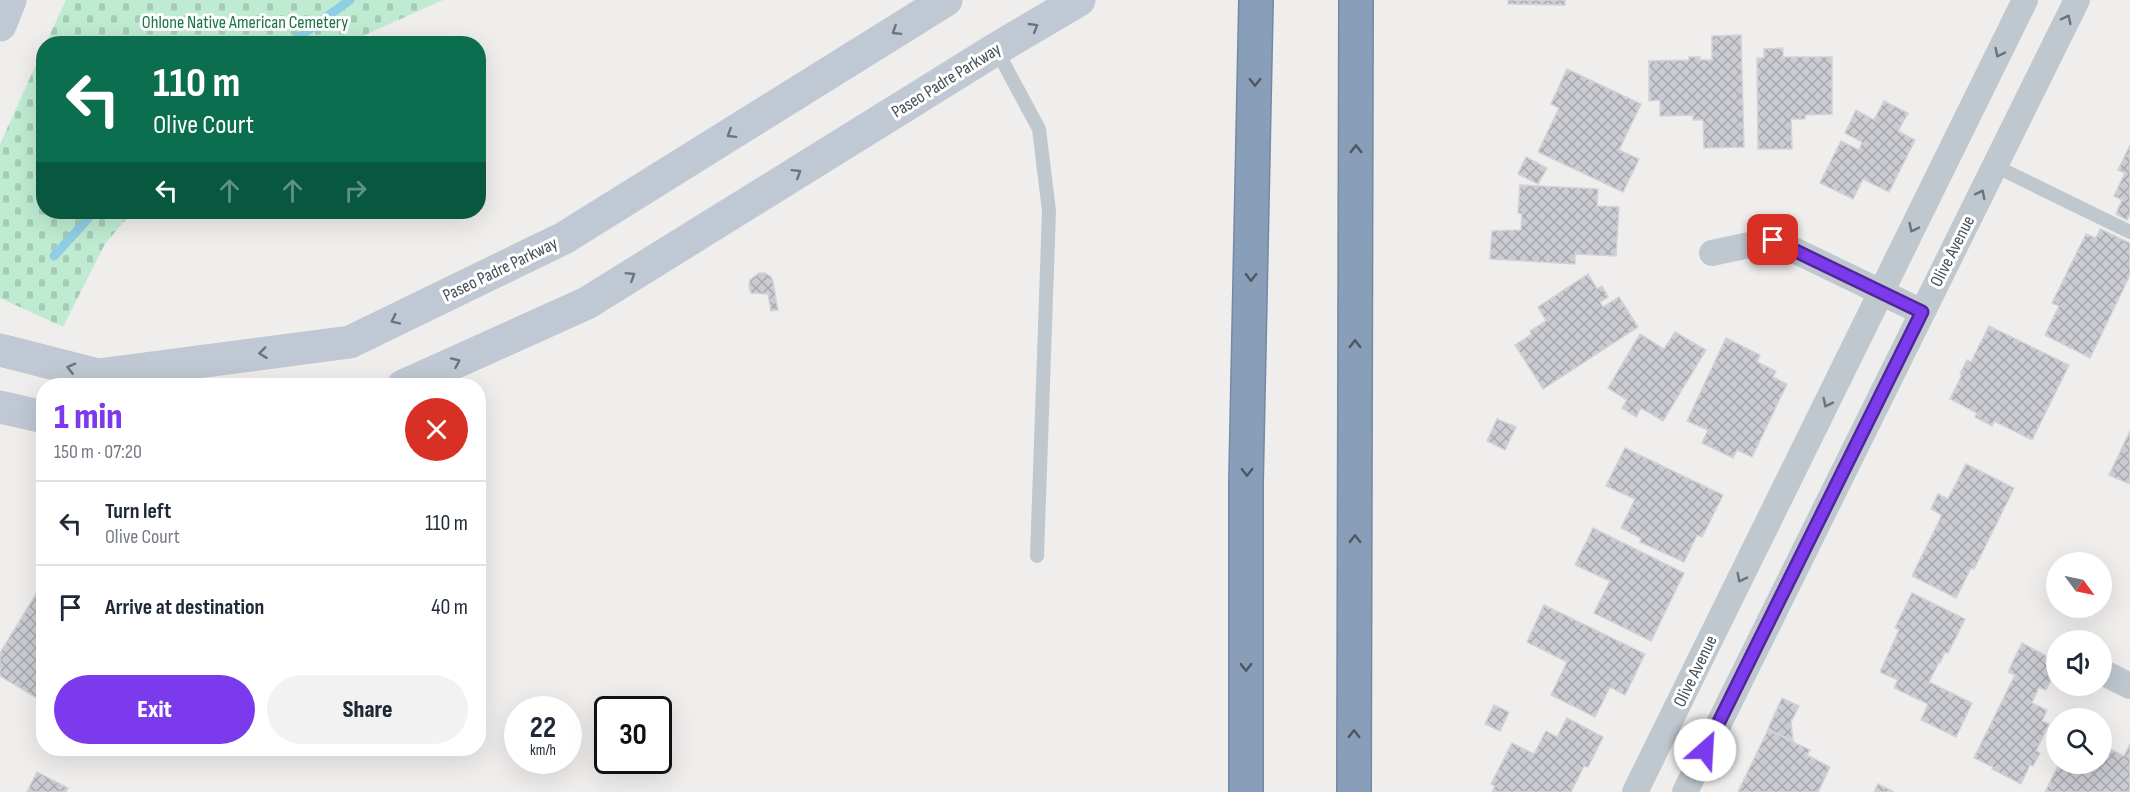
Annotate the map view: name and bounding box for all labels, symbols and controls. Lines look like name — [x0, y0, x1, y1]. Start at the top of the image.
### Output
park label: Ohlone Native American Cemetery — [142, 12, 348, 33]
one-way arrow — [2060, 14, 2072, 25]
one-way arrow — [1028, 22, 1038, 34]
one-way arrow — [892, 24, 903, 35]
street label: Paseo Padre Parkway — [888, 38, 1005, 122]
one-way arrow — [1994, 46, 2006, 57]
text: 110 m — [153, 58, 240, 109]
icon: left — [54, 60, 132, 138]
one-way arrow — [1248, 78, 1261, 87]
text: Olive Court — [153, 109, 254, 141]
one-way arrow — [727, 127, 737, 139]
one-way arrow — [1350, 144, 1362, 153]
one-way arrow — [791, 168, 801, 180]
icon: left — [150, 174, 183, 207]
icon: ahead — [213, 174, 246, 207]
icon: ahead — [276, 174, 309, 207]
icon: right — [339, 174, 372, 207]
one-way arrow — [1974, 189, 1985, 200]
street label: Olive Avenue — [1926, 212, 1979, 290]
pin — [1747, 214, 1798, 265]
one-way arrow — [1909, 221, 1920, 232]
icon: arrive — [1756, 223, 1789, 256]
street label: Paseo Padre Parkway — [439, 233, 561, 306]
one-way arrow — [624, 272, 635, 283]
one-way arrow — [1244, 273, 1257, 282]
one-way arrow — [391, 313, 402, 325]
one-way arrow — [1349, 339, 1361, 348]
one-way arrow — [259, 347, 268, 359]
one-way arrow — [450, 357, 461, 369]
one-way arrow — [66, 363, 76, 375]
text: 1 min — [54, 396, 122, 439]
one-way arrow — [1823, 396, 1834, 407]
button: close — [405, 398, 468, 461]
text: 150 m · 07:20 — [54, 440, 142, 464]
one-way arrow — [1240, 468, 1253, 477]
text: Turn left — [105, 498, 171, 525]
icon: left — [54, 507, 87, 540]
text: 110 m — [425, 510, 468, 537]
text: Olive Court — [105, 525, 180, 549]
one-way arrow — [1349, 534, 1361, 543]
north arrow — [2046, 552, 2112, 618]
map controls — [2046, 552, 2112, 774]
one-way arrow — [1736, 571, 1748, 582]
icon: arrive — [54, 591, 87, 624]
text: Arrive at destination — [105, 594, 264, 621]
text: 40 m — [431, 594, 468, 621]
button: sound — [2046, 630, 2112, 696]
street label: Olive Avenue — [1669, 632, 1722, 710]
one-way arrow — [1240, 663, 1252, 672]
button: Exit — [54, 675, 255, 744]
button: Share — [267, 675, 468, 744]
speed limit sign: 30 — [594, 696, 672, 774]
button: search — [2046, 708, 2112, 774]
text: 22 — [530, 710, 556, 746]
position arrow — [1673, 718, 1737, 782]
one-way arrow — [1348, 729, 1360, 738]
text: km/h — [530, 741, 556, 760]

